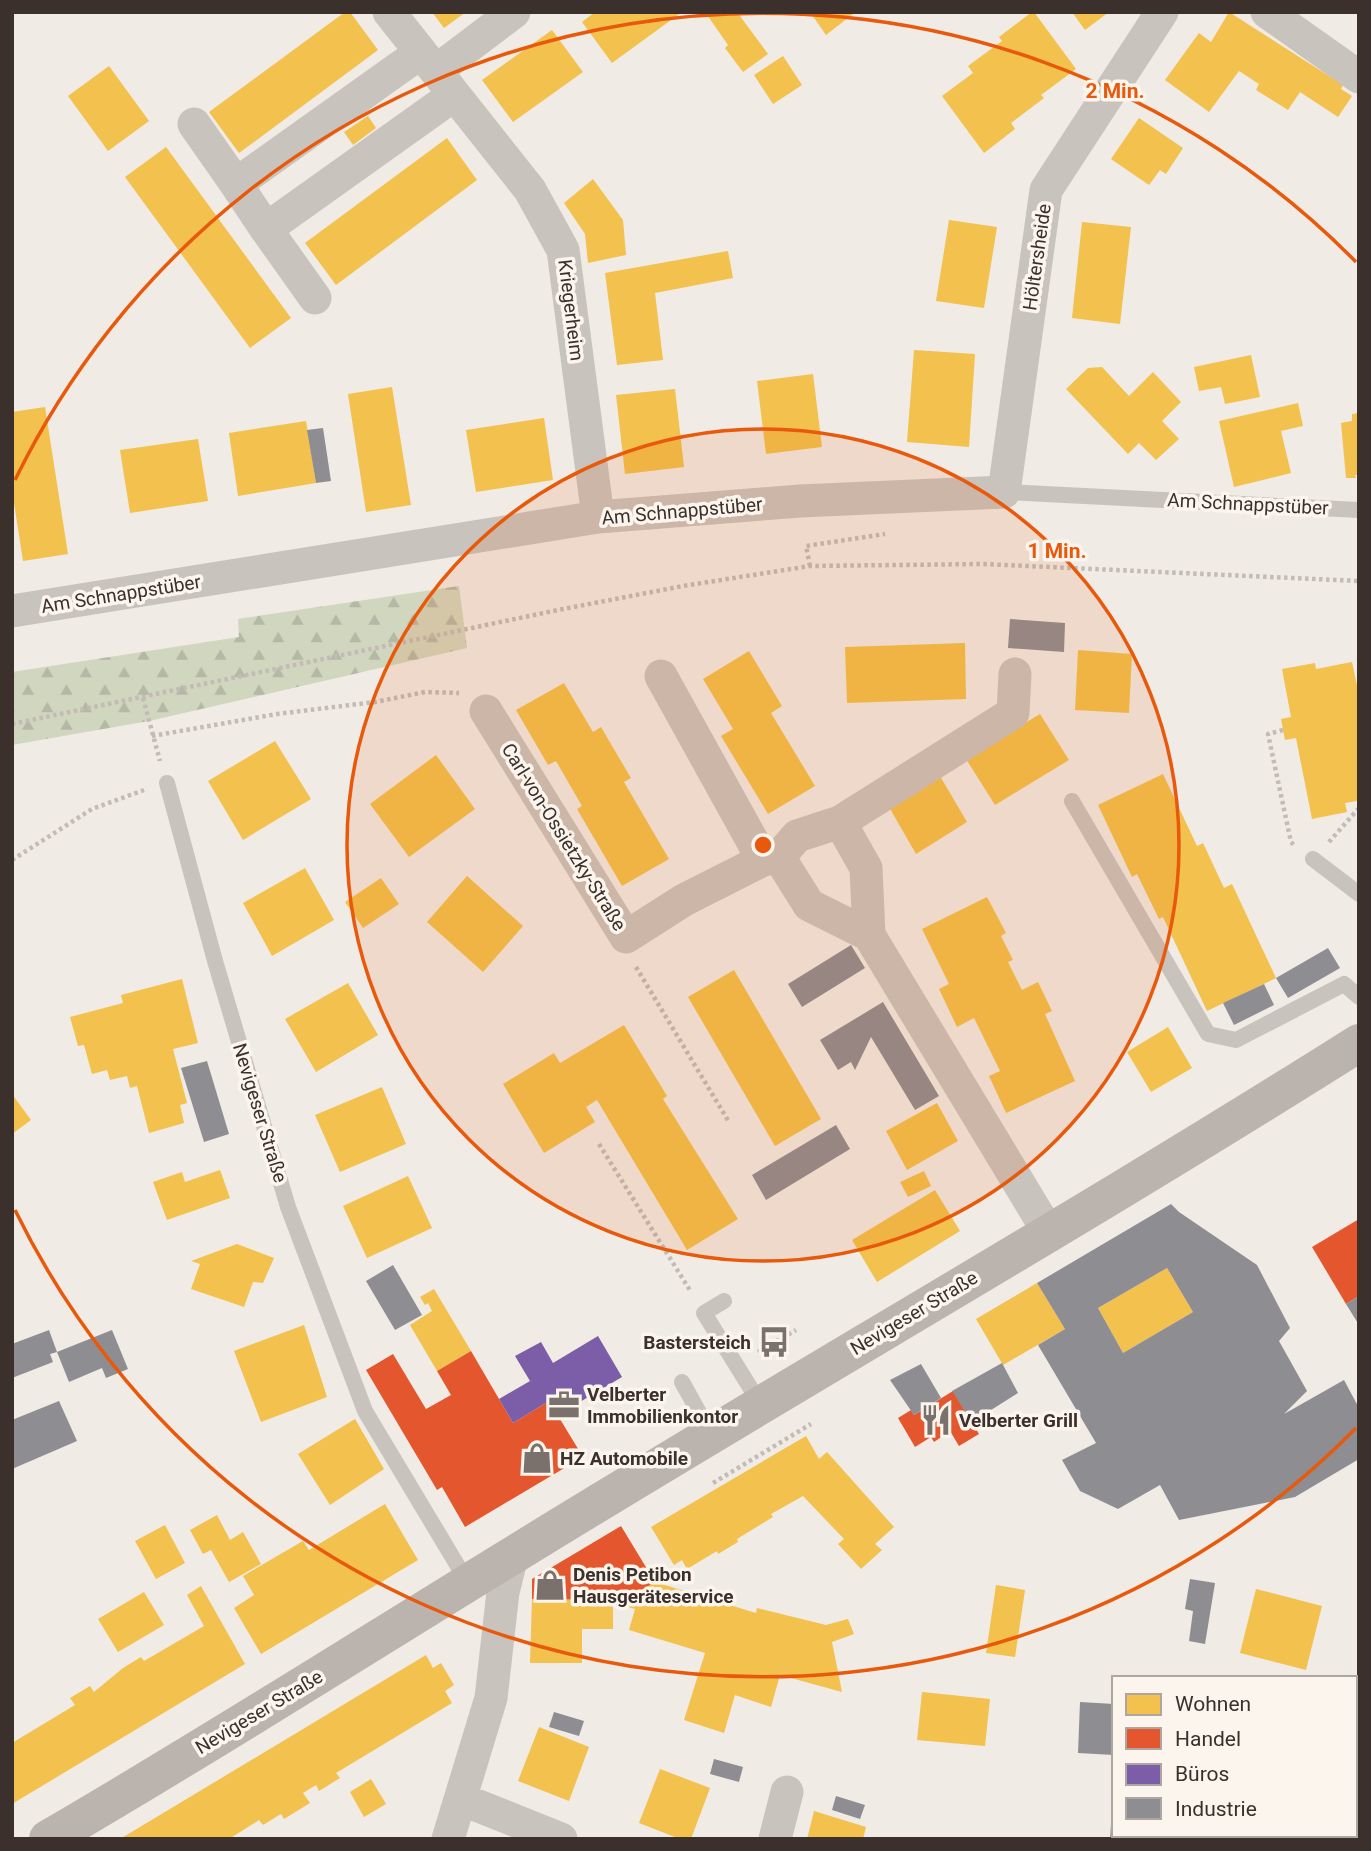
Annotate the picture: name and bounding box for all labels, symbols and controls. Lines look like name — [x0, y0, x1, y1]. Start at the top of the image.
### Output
text: 2 Min. — [1085, 79, 1145, 103]
street label: Höltersheide — [1018, 202, 1056, 312]
street label: Kriegerheim — [553, 258, 589, 362]
street label: Am Schnappstüber — [1167, 488, 1330, 520]
street label: Am Schnappstüber — [601, 492, 764, 529]
text: 1 Min. — [1027, 539, 1087, 563]
street label: Am Schnappstüber — [40, 570, 203, 618]
street label: Carl-von-Ossietzky-Straße — [497, 739, 631, 935]
centre of rings — [751, 833, 775, 857]
street label: Nevigeser Straße — [228, 1041, 292, 1185]
street label: Nevigeser Straße — [846, 1266, 982, 1360]
bus stop icon: Bastersteich — [757, 1325, 791, 1359]
place label: Bastersteich — [643, 1331, 751, 1354]
place label: Velberter Immobilienkontor — [587, 1383, 738, 1428]
office icon: Velberter Immobilienkontor — [547, 1388, 581, 1422]
restaurant icon: Velberter Grill — [919, 1403, 953, 1437]
place label: Velberter Grill — [959, 1409, 1078, 1432]
shop icon: HZ Automobile — [520, 1441, 554, 1475]
place label: HZ Automobile — [560, 1447, 688, 1470]
place label: Denis Petibon Hausgeräteservice — [573, 1563, 734, 1608]
shop icon: Denis Petibon Hausgeräteservice — [533, 1568, 567, 1602]
street label: Nevigeser Straße — [191, 1665, 327, 1759]
legend — [1112, 1676, 1357, 1837]
text: Wohnen — [1175, 1692, 1251, 1716]
text: Handel — [1175, 1727, 1241, 1751]
text: Büros — [1175, 1762, 1229, 1786]
text: Industrie — [1175, 1797, 1257, 1821]

